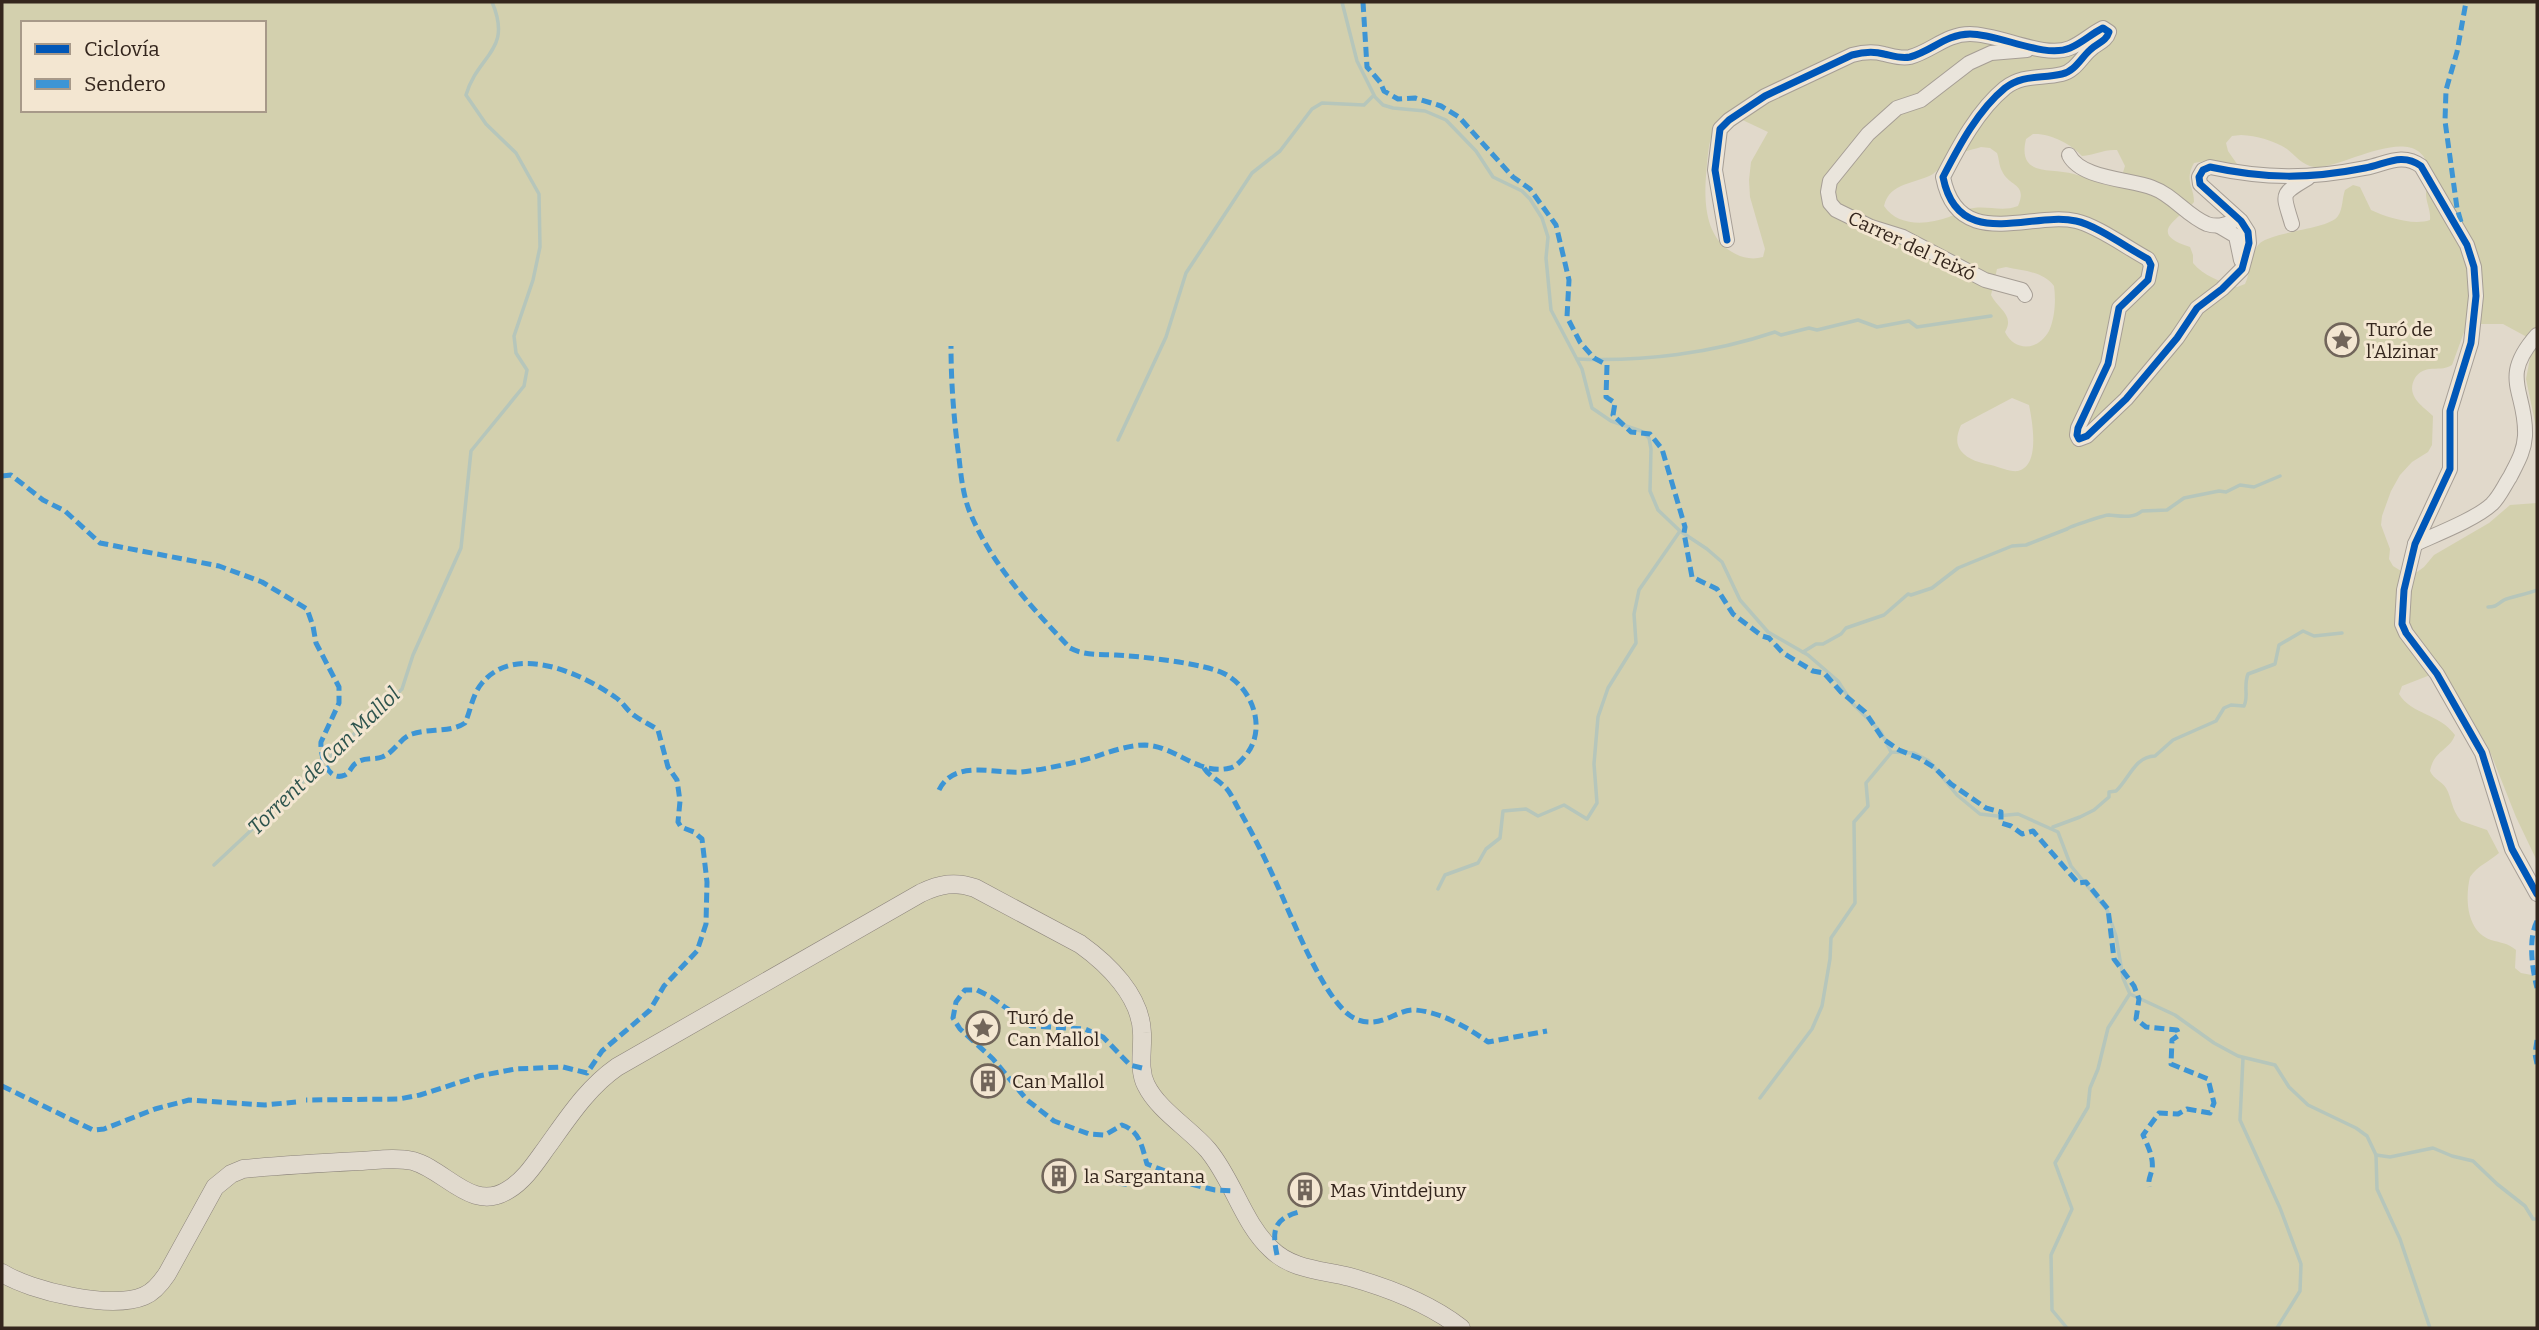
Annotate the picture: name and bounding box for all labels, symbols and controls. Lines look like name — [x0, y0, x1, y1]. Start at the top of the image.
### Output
legend — [21, 21, 266, 112]
text: Ciclovía — [84, 36, 160, 62]
text: Sendero — [84, 71, 166, 97]
street label: Carrer del Teixó — [1844, 206, 1980, 286]
place label: Turó de l'Alzinar — [2366, 318, 2439, 363]
place icon: Turó de l'Alzinar — [2323, 321, 2361, 359]
water label: Torrent de Can Mallol — [243, 682, 406, 840]
place label: Turó de Can Mallol — [1007, 1006, 1099, 1051]
place icon: Turó de Can Mallol — [964, 1009, 1002, 1047]
building icon: Can Mallol — [969, 1062, 1007, 1100]
place label: Can Mallol — [1012, 1070, 1104, 1093]
building icon: la Sargantana — [1040, 1157, 1078, 1195]
place label: la Sargantana — [1084, 1165, 1206, 1188]
building icon: Mas Vintdejuny — [1286, 1171, 1324, 1209]
place label: Mas Vintdejuny — [1330, 1179, 1467, 1202]

